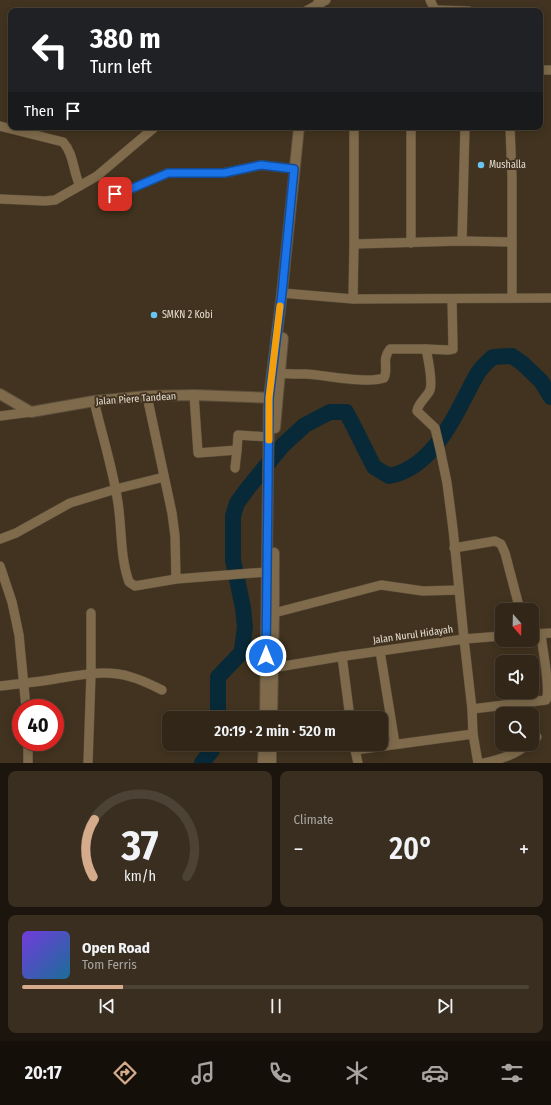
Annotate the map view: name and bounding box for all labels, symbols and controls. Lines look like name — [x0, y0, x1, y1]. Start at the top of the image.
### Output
text: 380 m — [90, 22, 161, 55]
icon: left — [24, 24, 76, 76]
text: Turn left — [90, 56, 152, 78]
icon: arrive — [62, 100, 84, 122]
text: Then — [24, 102, 54, 120]
place label: Mushalla — [489, 159, 526, 171]
marker: Mushalla — [476, 160, 486, 170]
pin — [98, 177, 132, 211]
icon: arrive — [104, 183, 126, 205]
place label: SMKN 2 Kobi — [162, 309, 213, 321]
marker: SMKN 2 Kobi — [149, 310, 159, 320]
street label: Jalan Piere Tandean — [95, 390, 177, 408]
north arrow — [495, 603, 539, 647]
map controls — [495, 603, 539, 751]
street label: Jalan Nurul Hidayah — [372, 623, 454, 647]
position arrow — [245, 635, 287, 677]
button: sound — [495, 655, 539, 699]
speed limit sign: 40 — [12, 699, 64, 751]
button: search — [495, 707, 539, 751]
text: 20:19 · 2 min · 520 m — [214, 722, 336, 740]
text: Climate — [294, 812, 334, 827]
text: 37 — [120, 821, 159, 871]
text: 20° — [389, 831, 433, 867]
text: − — [294, 836, 303, 863]
text: + — [519, 836, 529, 863]
text: km/h — [124, 868, 156, 885]
text: Open Road — [82, 939, 150, 957]
text: Tom Ferris — [82, 957, 137, 972]
icon: previous — [96, 995, 118, 1017]
icon: pause — [265, 995, 287, 1017]
icon: next — [434, 995, 456, 1017]
icon: directions — [111, 1059, 139, 1087]
icon: music — [189, 1059, 217, 1087]
icon: phone — [266, 1059, 294, 1087]
icon: climate — [343, 1059, 371, 1087]
icon: car — [421, 1059, 449, 1087]
icon: filters — [498, 1059, 526, 1087]
text: 20:17 — [25, 1062, 62, 1084]

